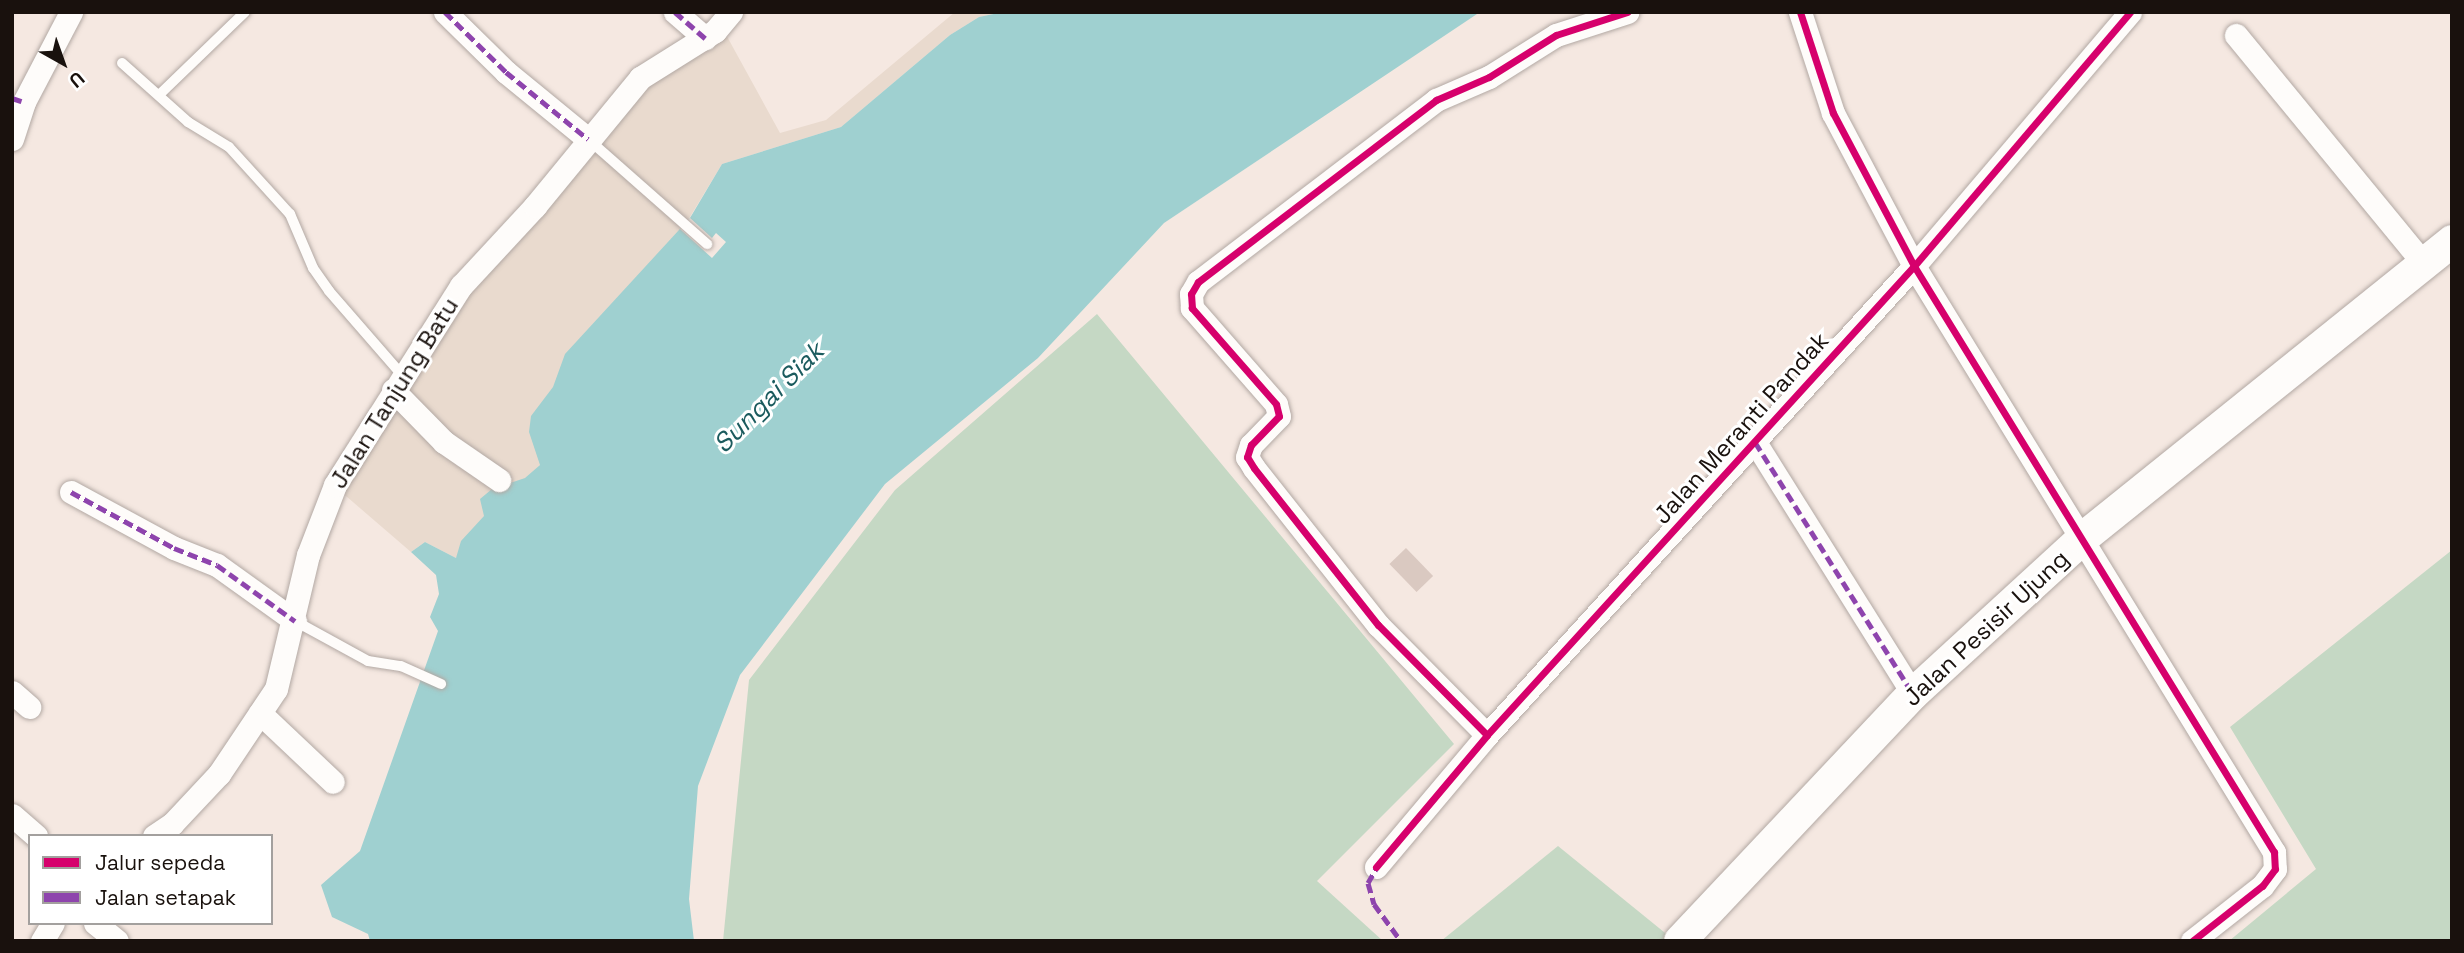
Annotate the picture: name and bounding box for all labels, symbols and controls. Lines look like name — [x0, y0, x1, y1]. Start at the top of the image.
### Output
north arrow — [28, 28, 98, 98]
text: U — [64, 66, 90, 93]
street label: Jalan Tanjung Batu — [323, 292, 465, 494]
street label: Jalan Meranti Pandak — [1647, 326, 1835, 530]
water label: Sungai Siak — [707, 336, 831, 460]
street label: Jalan Pesisir Ujung — [1897, 544, 2075, 712]
legend — [28, 834, 273, 925]
text: Jalur sepeda — [95, 849, 225, 876]
text: Jalan setapak — [95, 884, 236, 911]

